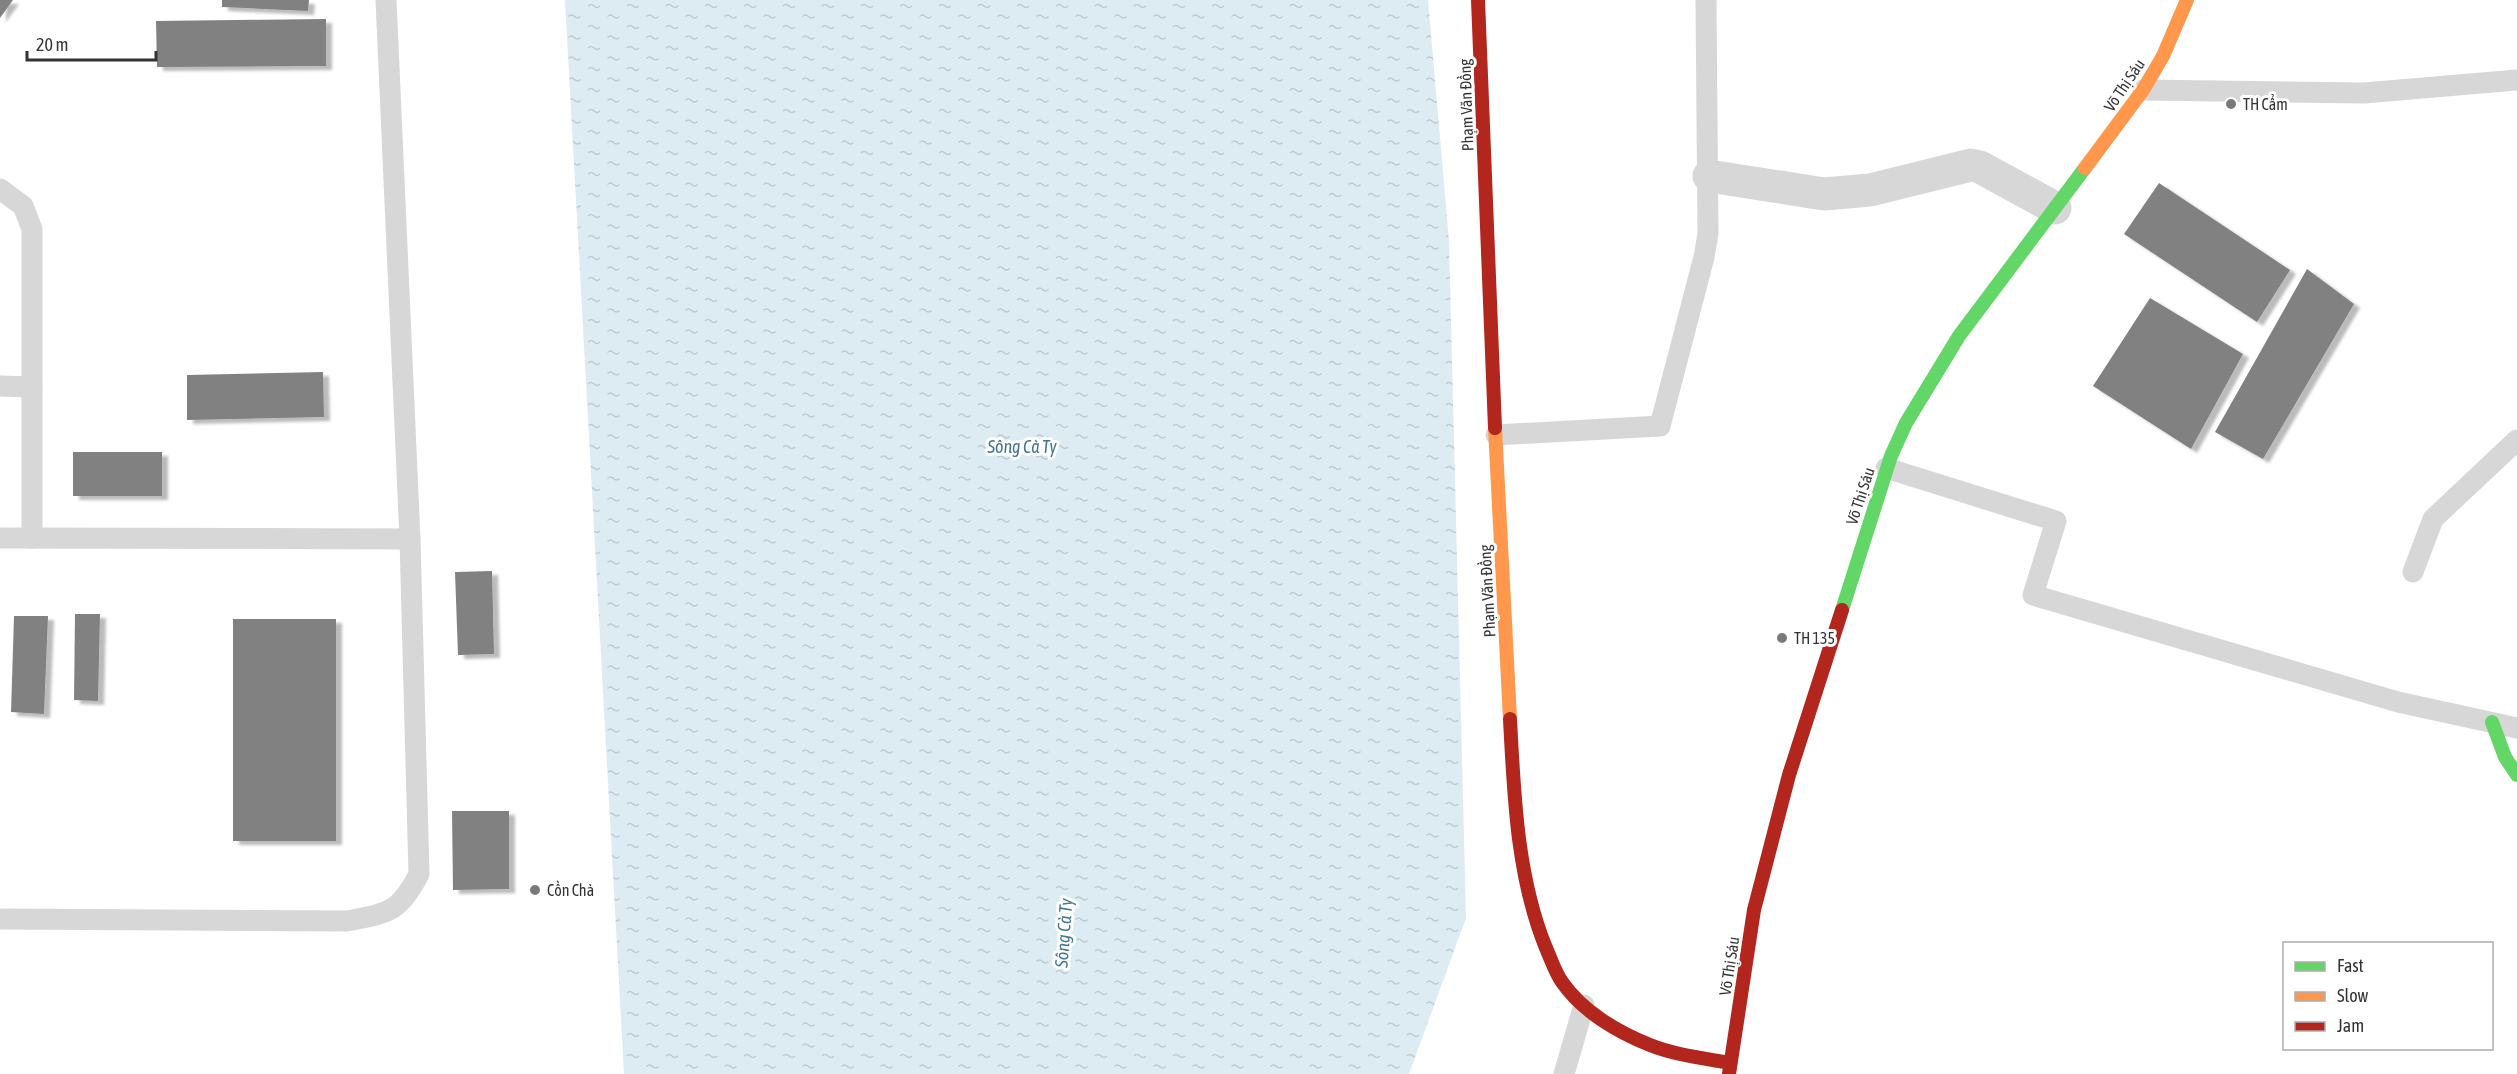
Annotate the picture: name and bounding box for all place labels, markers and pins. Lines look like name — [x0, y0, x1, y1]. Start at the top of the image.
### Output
place label: TH Cẩm — [2243, 94, 2288, 113]
marker: TH Cẩm — [2224, 97, 2238, 111]
place label: TH 135 — [1794, 629, 1835, 647]
marker: TH 135 — [1775, 631, 1789, 645]
place label: Cồn Chà — [547, 880, 594, 899]
marker: Cồn Chà — [528, 883, 542, 897]

